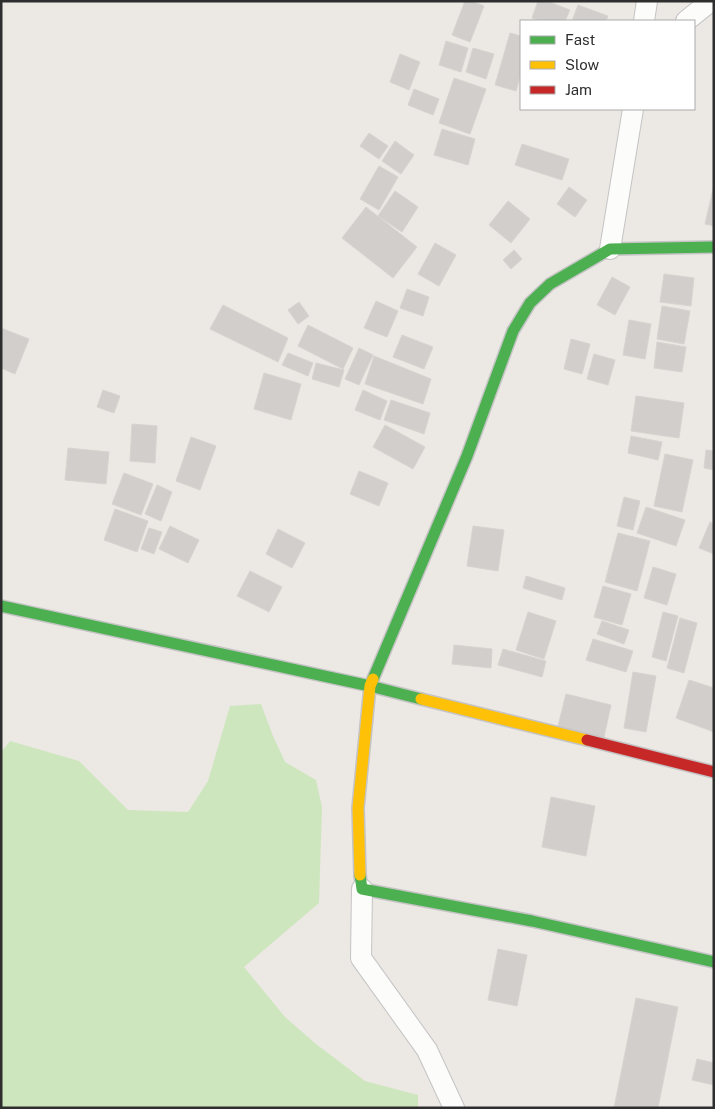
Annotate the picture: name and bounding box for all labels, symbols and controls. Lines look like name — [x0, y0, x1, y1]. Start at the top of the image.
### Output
legend — [520, 20, 695, 110]
text: Fast — [565, 31, 595, 48]
text: Slow — [565, 56, 600, 73]
text: Jam — [565, 81, 592, 98]

